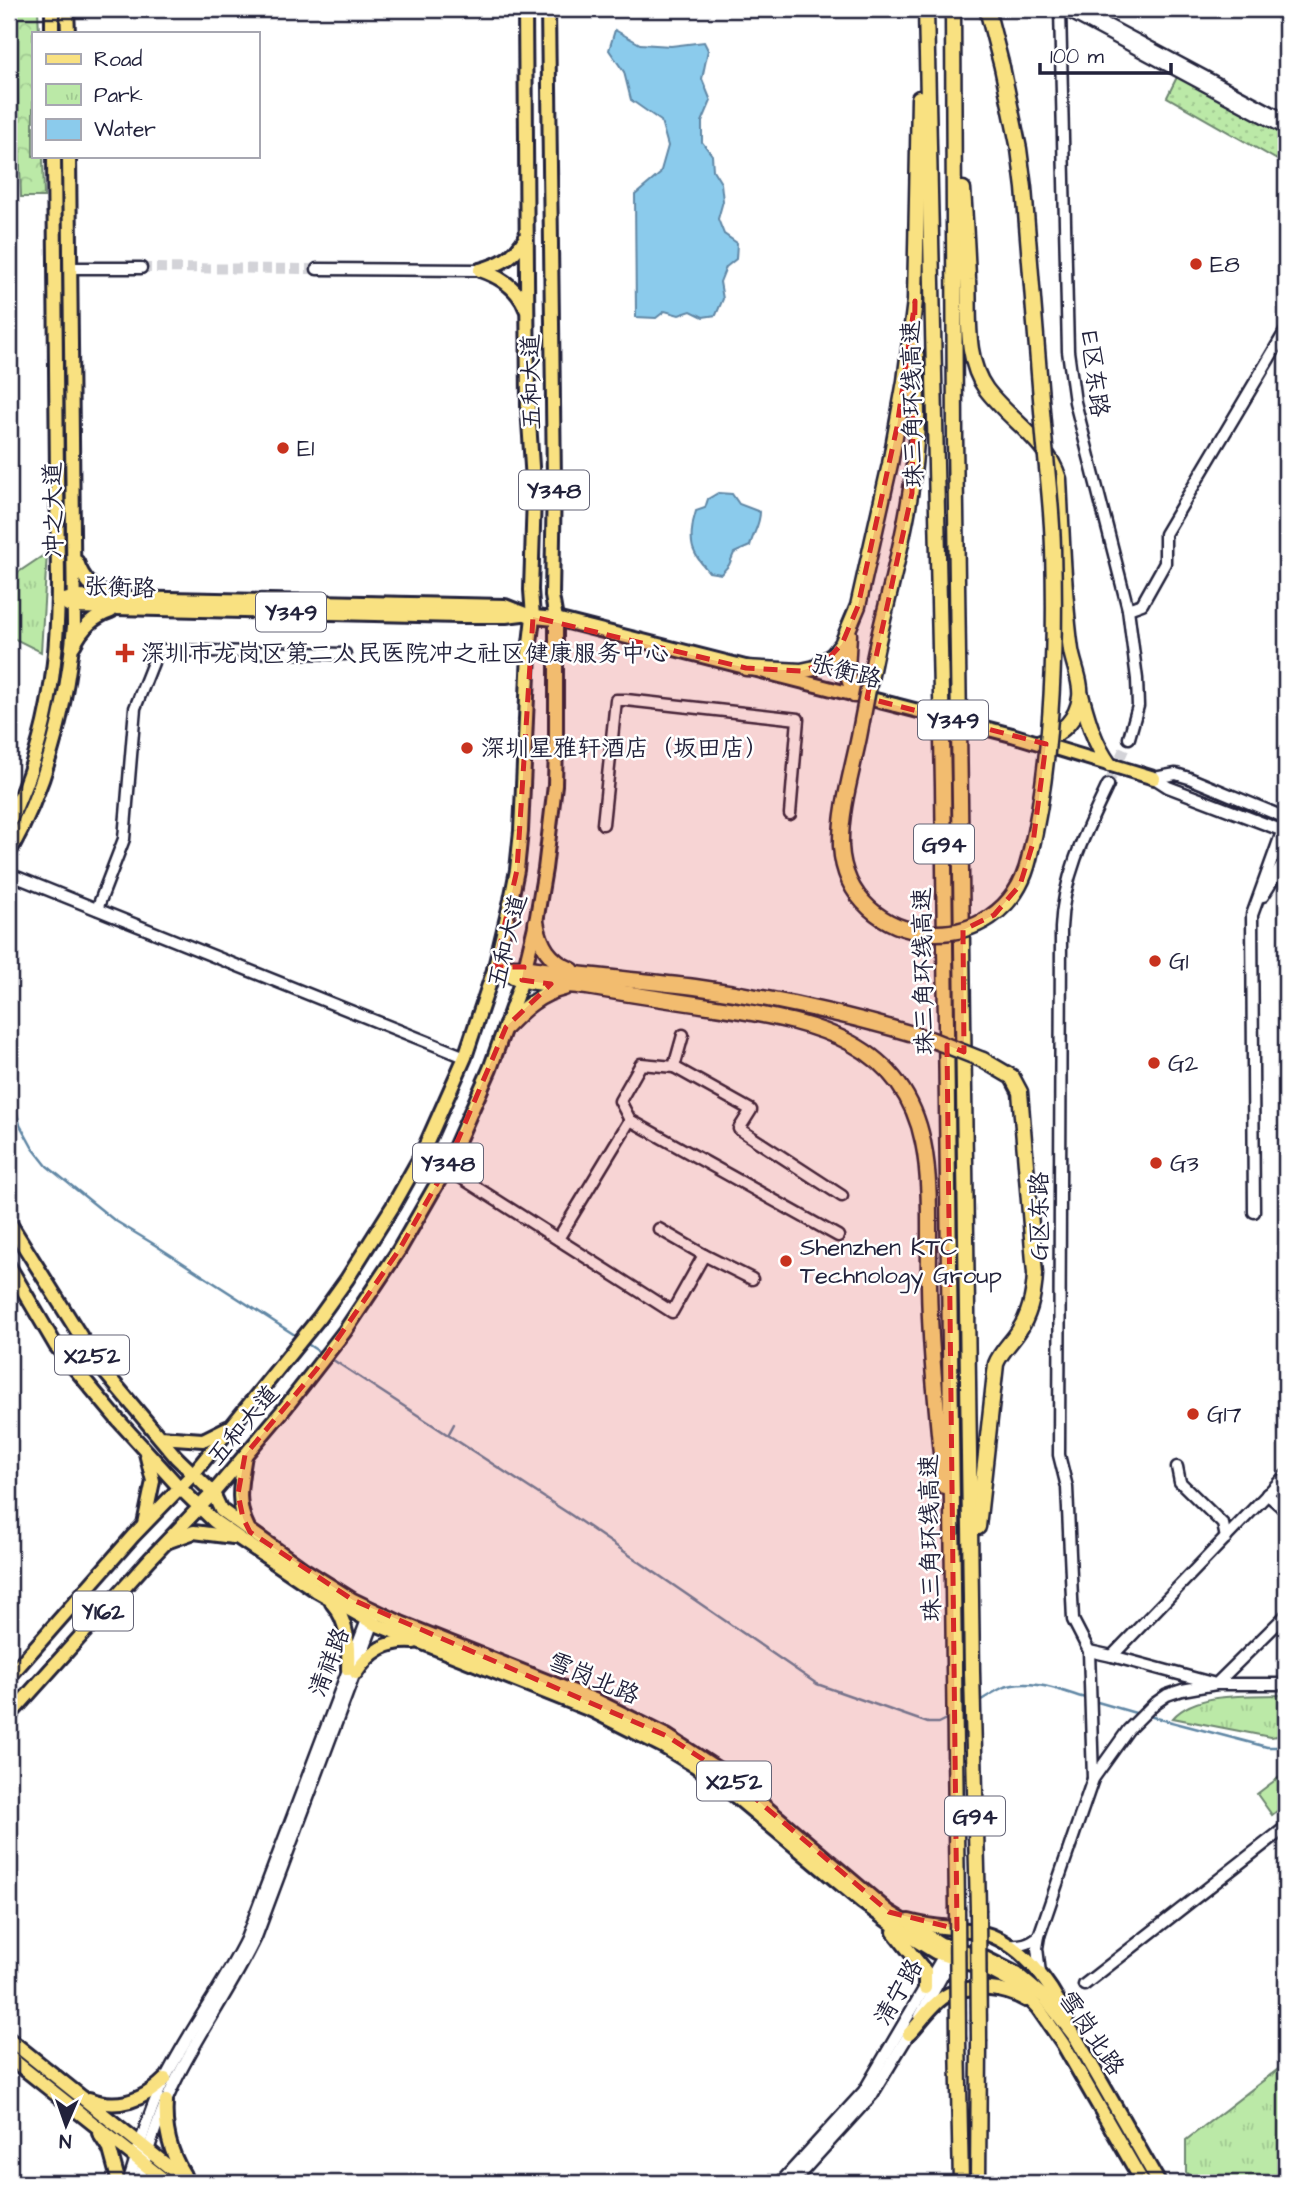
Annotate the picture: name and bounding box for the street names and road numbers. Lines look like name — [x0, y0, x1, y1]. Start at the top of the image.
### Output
street label: 珠三角环线高速 — [895, 320, 931, 488]
street label: E区东路 — [1072, 329, 1116, 419]
street label: 五和大道 — [514, 334, 550, 430]
street label: 冲之大道 — [36, 462, 72, 558]
road number: Y348 — [519, 470, 589, 510]
street label: 张衡路 — [83, 570, 157, 606]
road number: Y349 — [256, 592, 326, 632]
street label: 张衡路 — [807, 647, 885, 697]
road number: Y349 — [918, 700, 988, 740]
road number: G94 — [914, 824, 974, 864]
street label: 珠三角环线高速 — [906, 887, 942, 1055]
street label: 五和大道 — [480, 891, 536, 992]
road number: Y348 — [413, 1144, 483, 1182]
street label: G区东路 — [1023, 1172, 1057, 1260]
road number: X252 — [55, 1336, 129, 1374]
street label: 五和大道 — [200, 1378, 288, 1473]
street label: 珠三角环线高速 — [913, 1454, 949, 1622]
road number: Y162 — [73, 1592, 133, 1630]
street label: 清祥路 — [301, 1623, 359, 1702]
street label: 雪岗北路 — [543, 1645, 644, 1713]
road number: X252 — [697, 1762, 771, 1800]
road number: G94 — [945, 1797, 1005, 1836]
street label: 清宁路 — [866, 1953, 932, 2032]
street label: 雪岗北路 — [1050, 1984, 1132, 2083]

